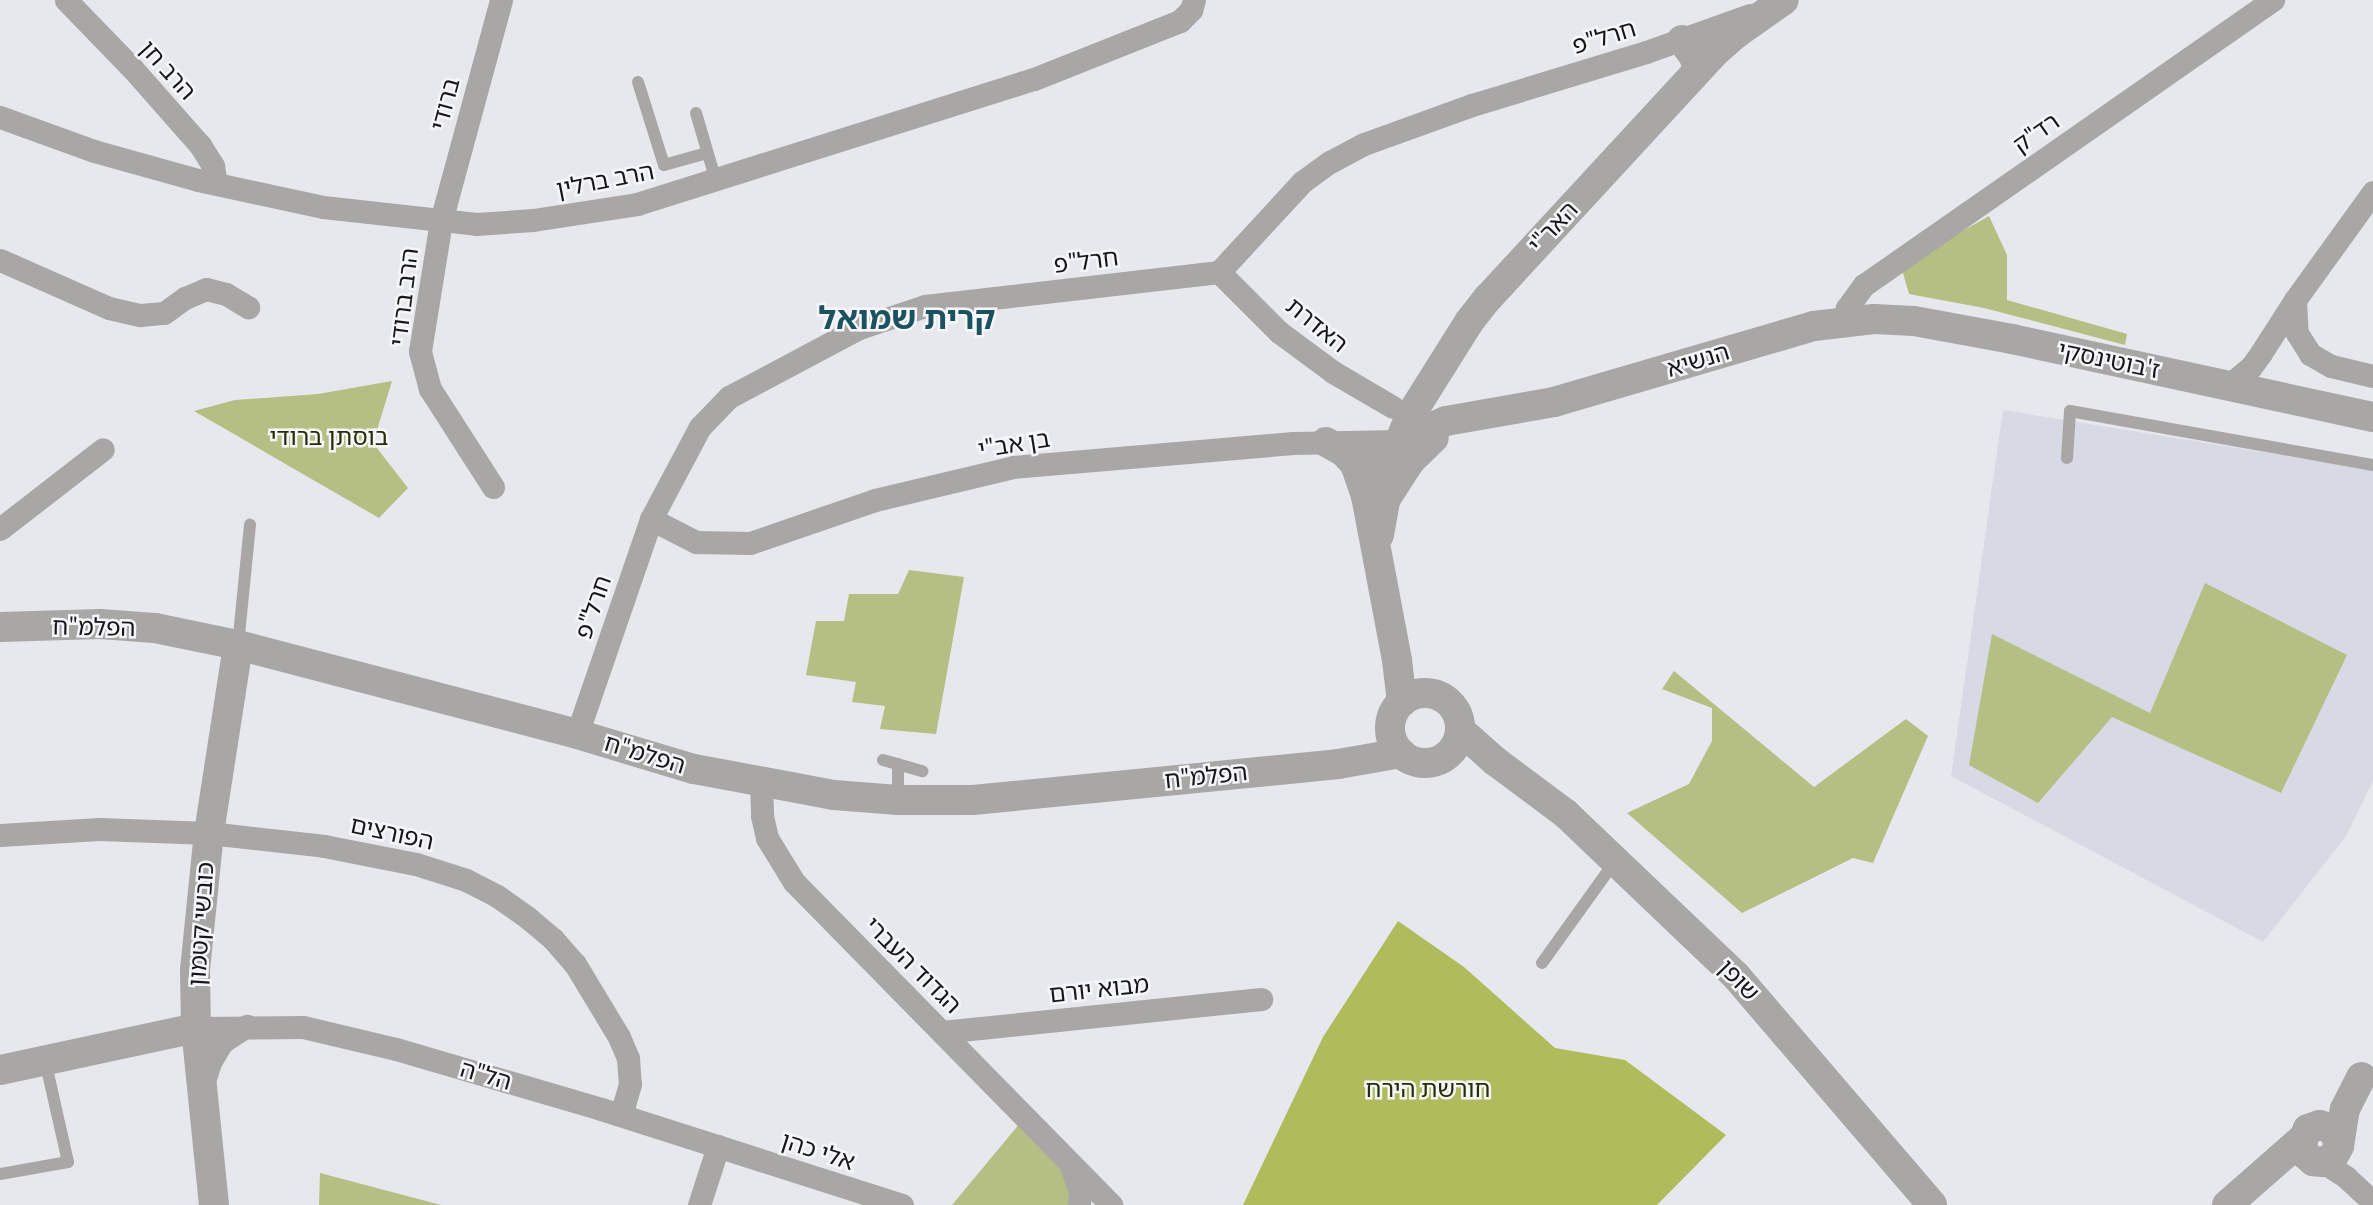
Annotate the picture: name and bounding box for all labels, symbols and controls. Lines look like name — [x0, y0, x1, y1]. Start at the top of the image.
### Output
street label: חרל"פ — [1569, 14, 1639, 60]
street label: הרב חן — [134, 34, 202, 106]
street label: ברודי — [424, 75, 466, 133]
street label: רד"ק — [2007, 107, 2065, 159]
street label: הרב ברלין — [554, 156, 656, 204]
street label: האר"י — [1522, 195, 1584, 259]
street label: חרל"פ — [1052, 243, 1120, 279]
street label: הרב ברודי — [384, 246, 424, 348]
street label: האדרת — [1280, 292, 1354, 358]
district label: קרית שמואל — [819, 298, 995, 336]
street label: ז'בוטינסקי — [2056, 335, 2162, 385]
street label: הנשיא — [1663, 337, 1733, 383]
park label: בוסתן ברודי — [269, 423, 389, 451]
street label: בן אב"י — [976, 424, 1052, 464]
street label: חרל"פ — [569, 572, 617, 642]
street label: הפלמ"ח — [52, 612, 136, 642]
street label: הפלמ"ח — [601, 728, 689, 780]
street label: הפלמ"ח — [1163, 757, 1249, 795]
street label: הפורצים — [348, 810, 436, 856]
street label: כובשי קטמון — [182, 861, 220, 987]
street label: הגדוד העברי — [859, 911, 967, 1019]
street label: שופן — [1712, 953, 1766, 1007]
street label: מבוא יורם — [1048, 969, 1150, 1009]
street label: הל"ה — [457, 1054, 515, 1096]
park label: חורשת הירח — [1366, 1075, 1490, 1103]
street label: אלי כהן — [778, 1126, 858, 1176]

